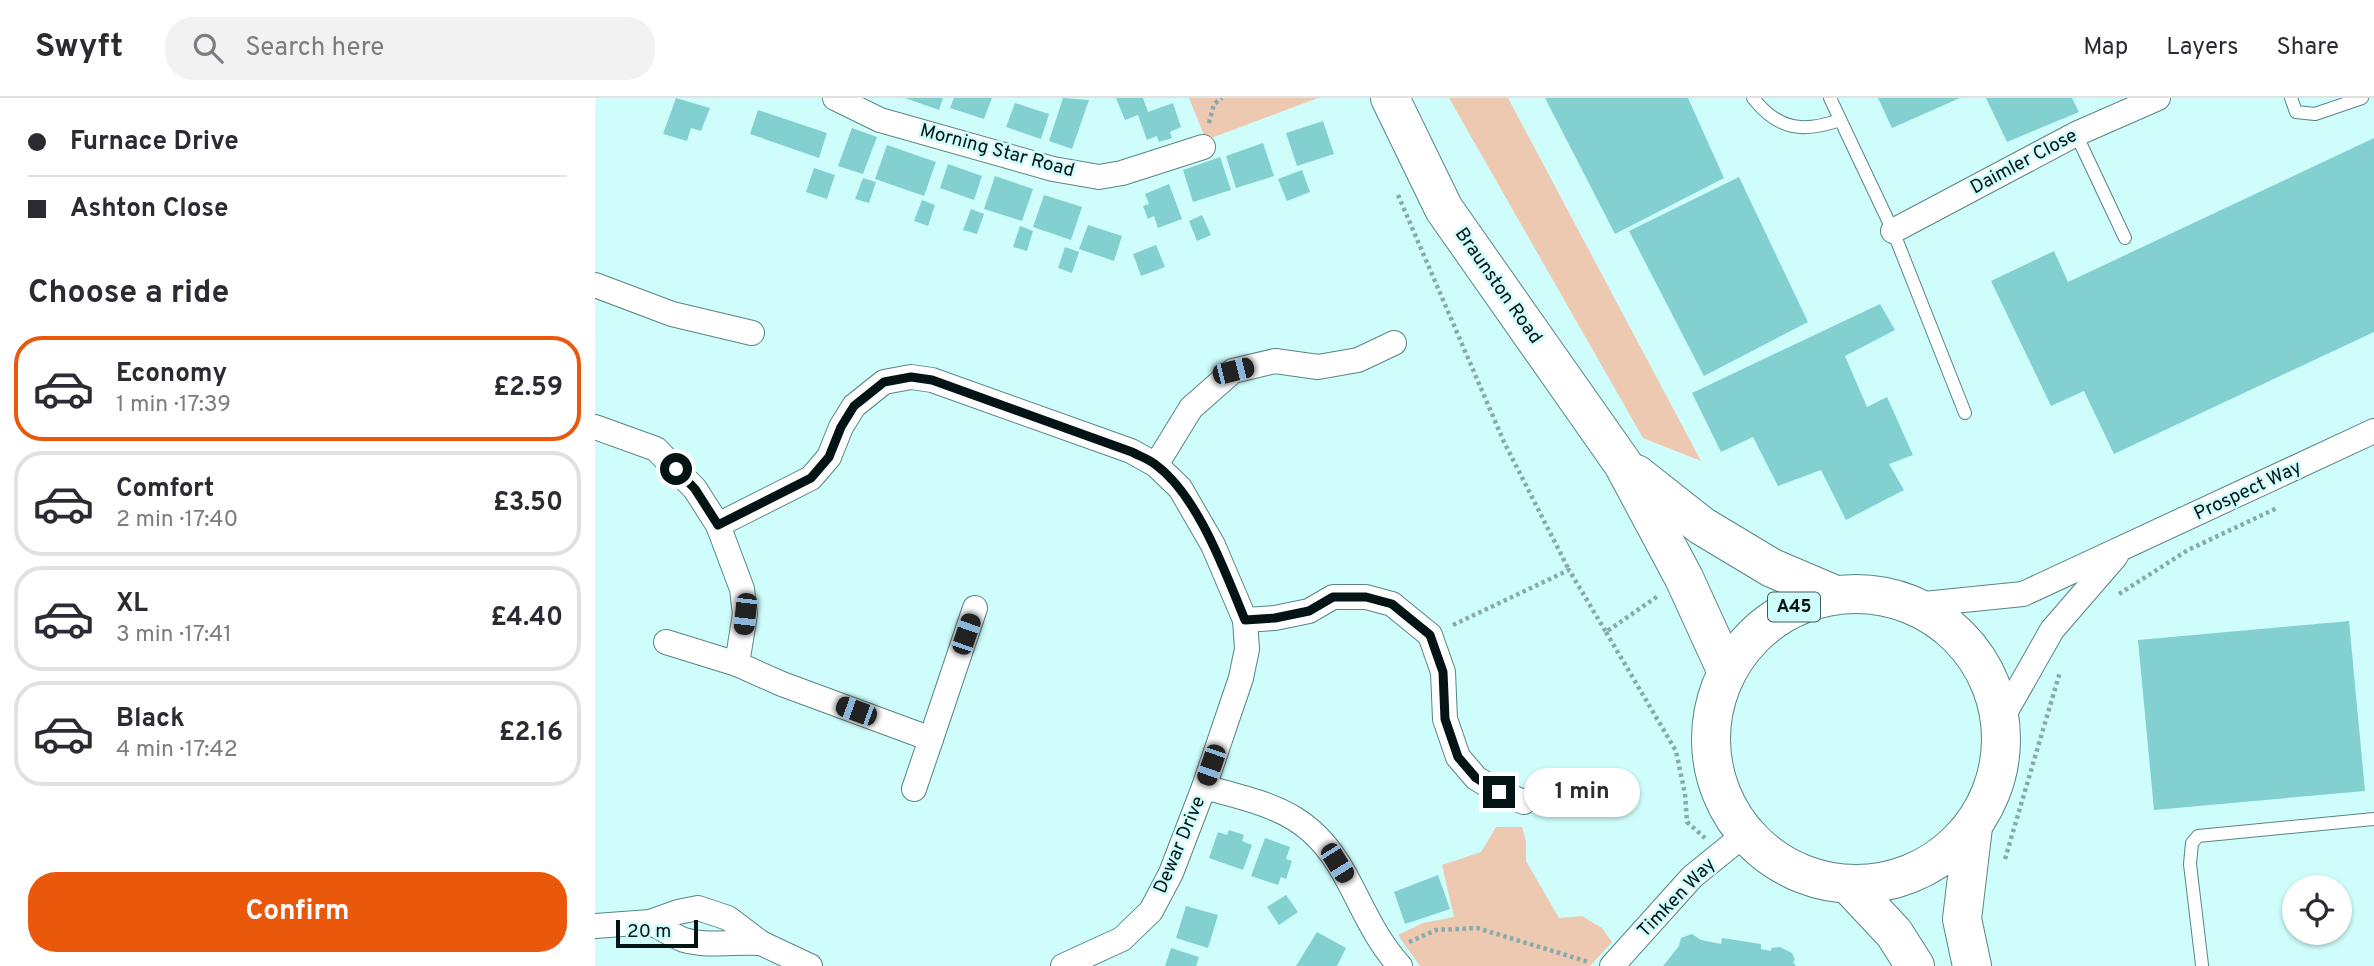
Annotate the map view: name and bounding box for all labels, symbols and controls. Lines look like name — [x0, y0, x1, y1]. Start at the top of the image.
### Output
search box — [165, 17, 655, 80]
text: Swyft — [35, 27, 123, 69]
icon: search — [189, 29, 227, 67]
text: Search here — [245, 32, 384, 65]
text: Map — [2083, 33, 2128, 63]
text: Layers — [2166, 33, 2238, 63]
text: Share — [2276, 33, 2339, 63]
street label: Morning Star Road — [917, 119, 1077, 183]
street label: Daimler Close — [1967, 124, 2081, 200]
text: Furnace Drive — [70, 126, 239, 159]
text: Ashton Close — [70, 193, 228, 226]
street label: Braunston Road — [1449, 223, 1547, 349]
text: Choose a ride — [28, 274, 229, 314]
car — [1211, 356, 1256, 386]
icon: car — [32, 357, 95, 420]
text: Economy — [116, 358, 227, 391]
text: £2.59 — [493, 372, 563, 405]
text: 1 min · 17:39 — [116, 391, 231, 420]
route start — [660, 453, 692, 485]
street label: Prospect Way — [2190, 456, 2306, 526]
icon: car — [32, 472, 95, 535]
text: Comfort — [116, 473, 214, 506]
text: £3.50 — [493, 487, 563, 520]
text: 2 min · 17:40 — [116, 506, 238, 535]
icon: car — [32, 587, 95, 650]
text: XL — [116, 588, 148, 621]
car — [733, 592, 758, 636]
road number: A45 — [1768, 592, 1820, 622]
text: £4.40 — [491, 602, 563, 635]
car — [950, 611, 983, 657]
text: 3 min · 17:41 — [116, 621, 232, 650]
car — [833, 694, 880, 728]
icon: car — [32, 702, 95, 765]
text: Black — [116, 703, 185, 736]
text: £2.16 — [499, 717, 563, 750]
text: 4 min · 17:42 — [116, 736, 238, 765]
car — [1195, 742, 1228, 788]
callout: 1 min — [1523, 768, 1639, 816]
route end — [1483, 776, 1515, 808]
text: 1 min — [1554, 778, 1610, 807]
street label: Dewar Drive — [1149, 793, 1211, 897]
car — [1317, 840, 1358, 886]
street label: Timken Way — [1633, 853, 1721, 943]
button: Confirm — [28, 872, 567, 952]
map controls — [2282, 875, 2352, 945]
button: locate — [2282, 875, 2352, 945]
scale bar — [616, 917, 698, 949]
text: 20 m — [627, 920, 671, 944]

